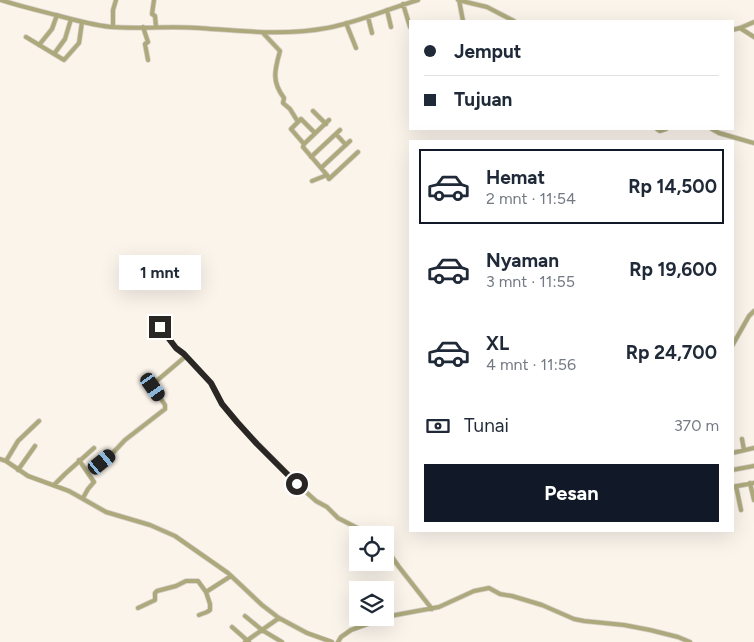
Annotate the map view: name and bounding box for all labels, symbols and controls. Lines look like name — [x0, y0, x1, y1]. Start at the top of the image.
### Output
text: Jemput — [454, 40, 521, 63]
text: Tujuan — [454, 88, 512, 111]
icon: car — [426, 164, 471, 209]
text: Hemat — [486, 166, 545, 189]
text: Rp 14,500 — [628, 175, 717, 198]
text: 2 mnt · 11:54 — [486, 189, 576, 208]
icon: car — [426, 247, 471, 292]
text: Nyaman — [486, 249, 559, 272]
callout: 1 mnt — [119, 255, 201, 290]
text: Rp 19,600 — [629, 258, 717, 281]
text: 1 mnt — [140, 263, 180, 282]
text: 3 mnt · 11:55 — [486, 272, 575, 291]
route end — [149, 316, 171, 338]
icon: car — [426, 330, 471, 375]
text: XL — [486, 332, 509, 355]
text: Rp 24,700 — [626, 341, 717, 364]
text: 4 mnt · 11:56 — [486, 355, 576, 374]
car — [138, 370, 167, 404]
icon: cash — [424, 412, 452, 440]
text: Tunai — [464, 414, 509, 437]
text: 370 m — [674, 416, 719, 435]
car — [85, 447, 118, 477]
button: Pesan — [424, 464, 719, 522]
route start — [286, 473, 308, 495]
map controls — [349, 526, 394, 626]
button: locate — [349, 526, 394, 571]
button: layers — [349, 581, 394, 626]

